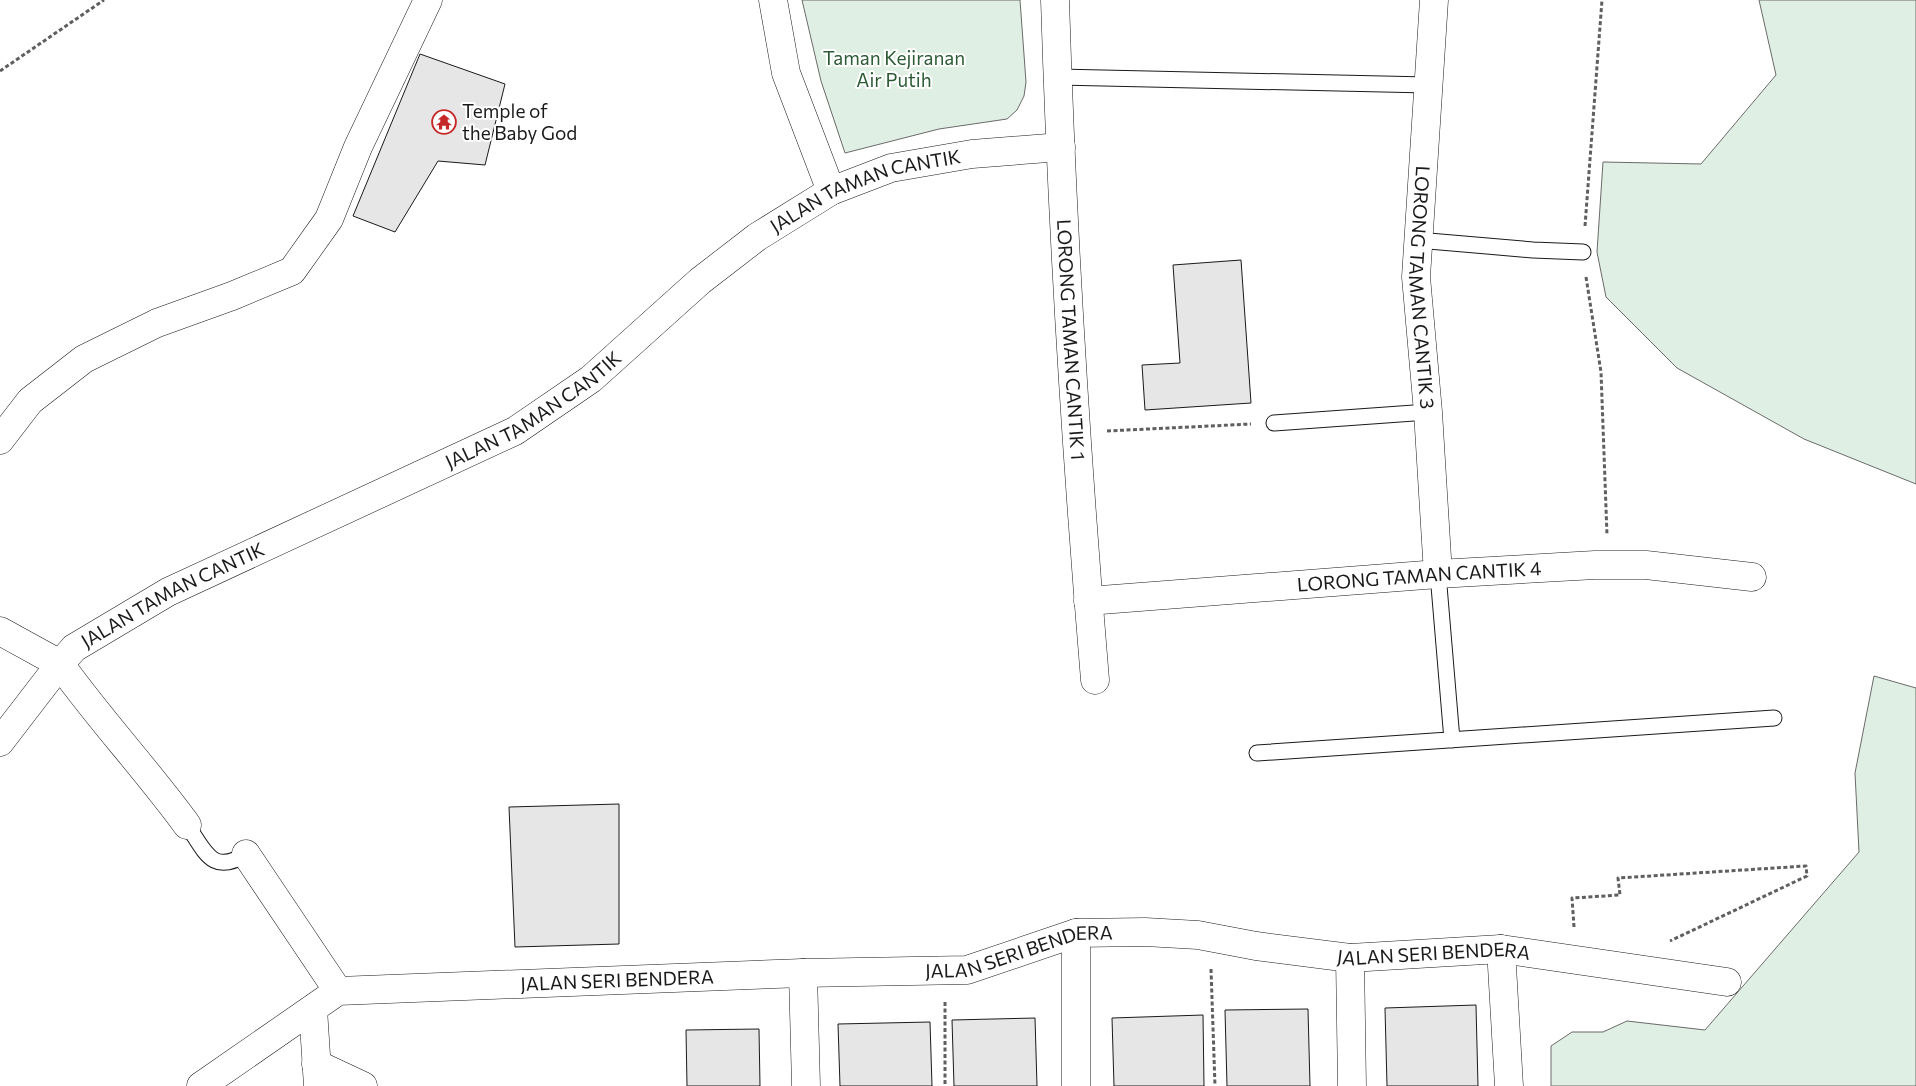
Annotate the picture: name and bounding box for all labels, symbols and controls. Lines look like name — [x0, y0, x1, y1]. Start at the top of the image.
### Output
park label: Taman Kejiranan Air Putih — [823, 46, 965, 91]
place label: Temple of the Baby God — [462, 99, 577, 144]
temple icon: Temple of the Baby God — [431, 109, 457, 135]
street label: JALAN TAMAN CANTIK — [766, 144, 963, 237]
street label: LORONG TAMAN CANTIK 3 — [1405, 165, 1440, 410]
street label: LORONG TAMAN CANTIK 1 — [1053, 219, 1090, 461]
street label: JALAN TAMAN CANTIK — [441, 346, 626, 473]
street label: JALAN TAMAN CANTIK — [77, 537, 268, 652]
street label: LORONG TAMAN CANTIK 4 — [1296, 556, 1542, 596]
street label: JALAN SERI BENDERA — [925, 920, 1113, 982]
street label: JALAN SERI BENDERA — [1336, 937, 1532, 970]
street label: JALAN SERI BENDERA — [520, 964, 714, 995]

